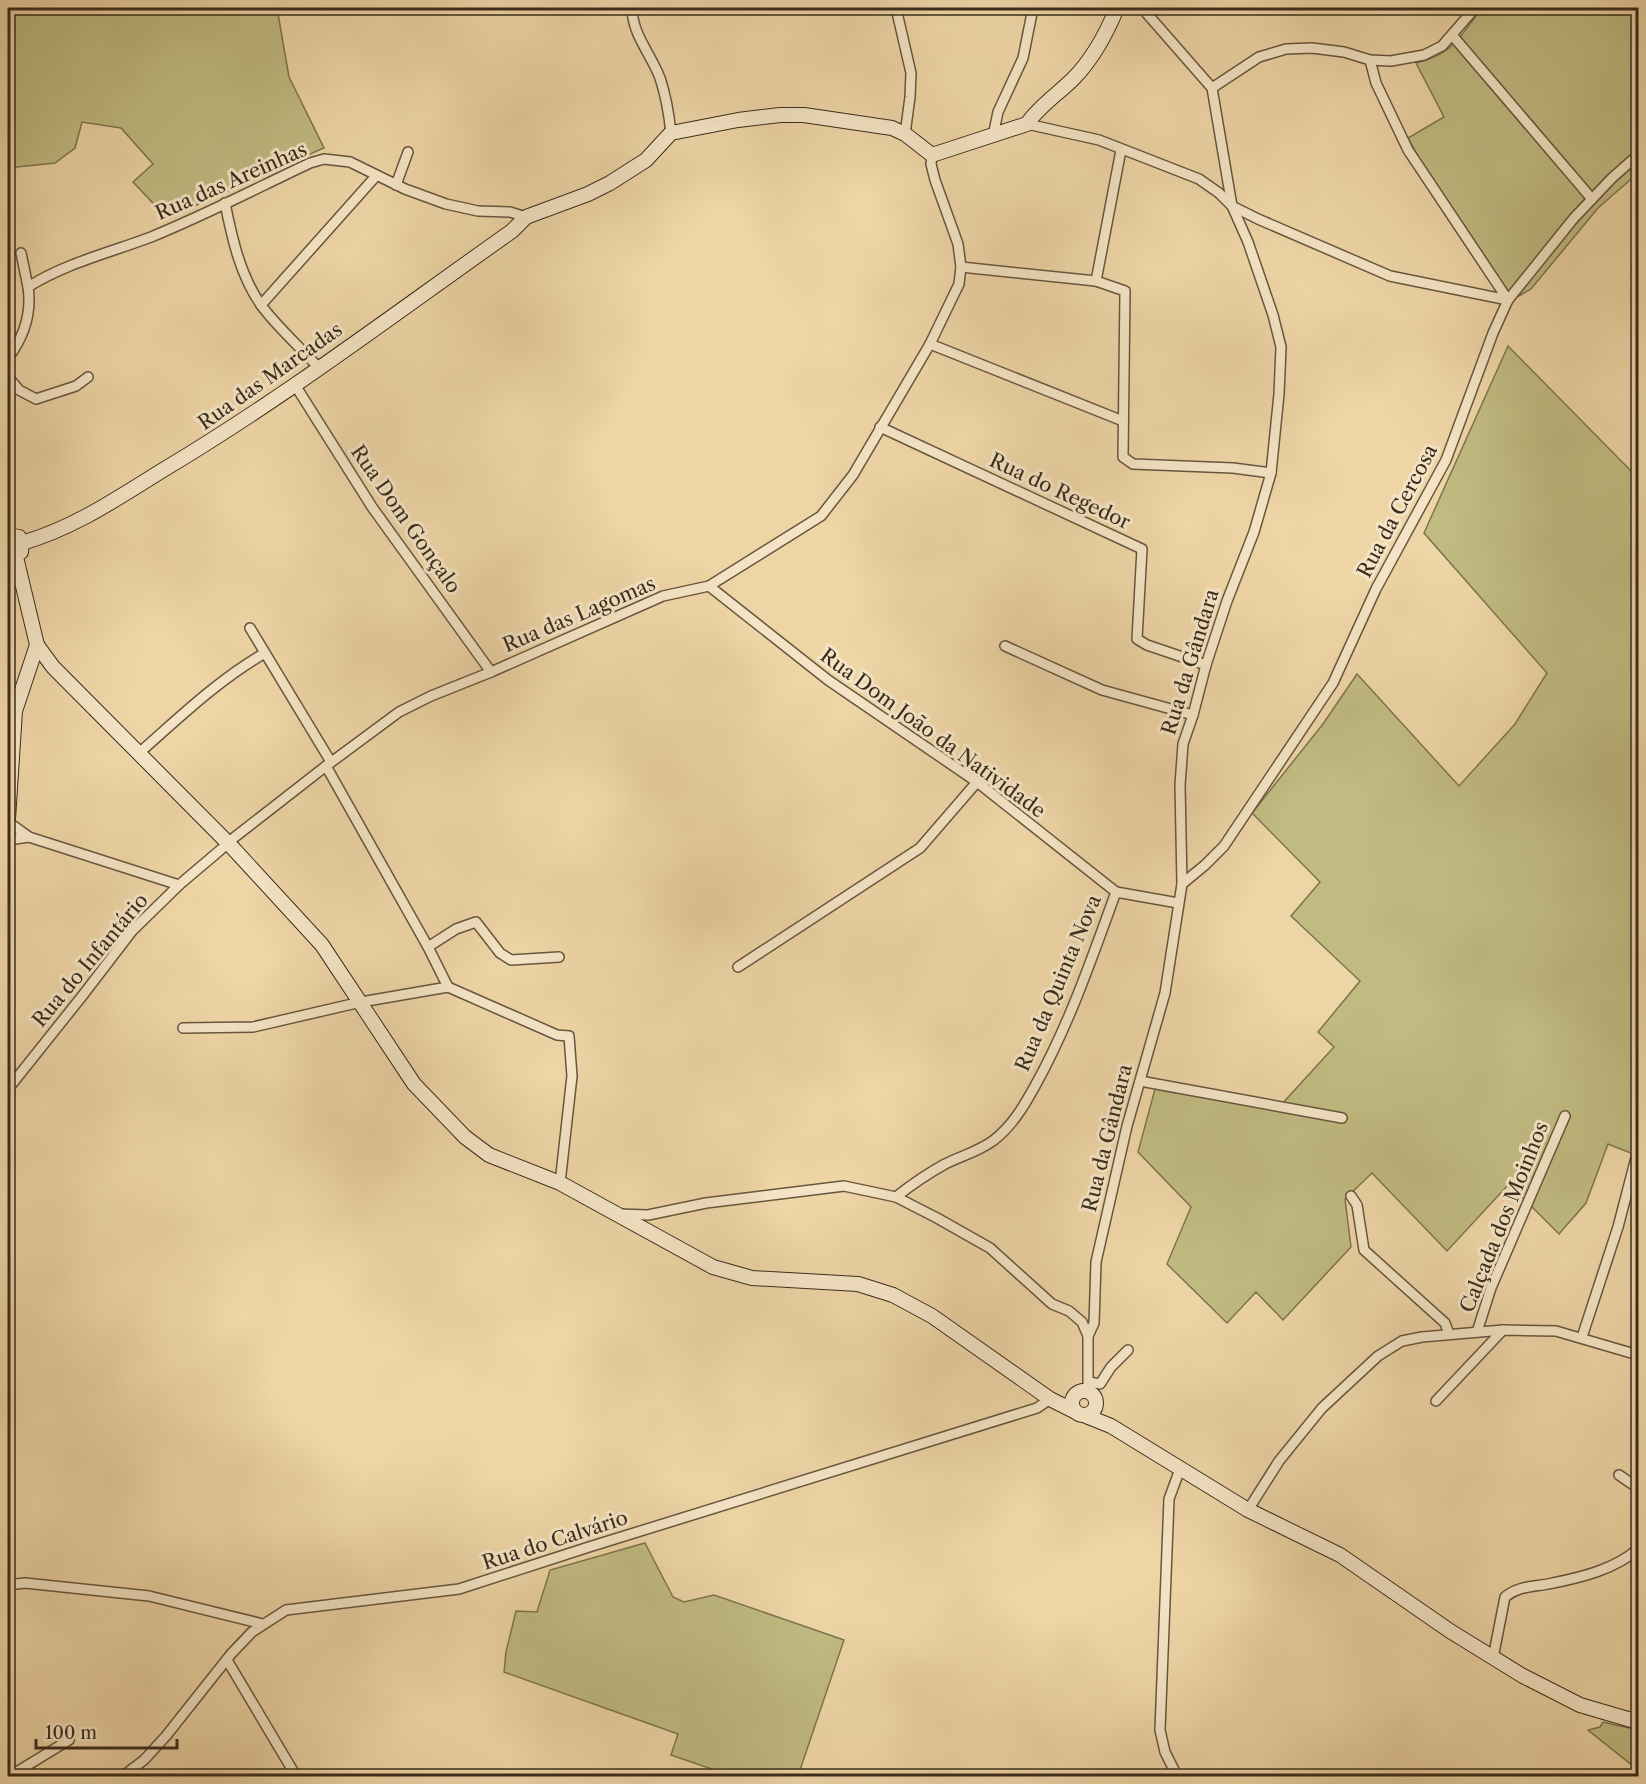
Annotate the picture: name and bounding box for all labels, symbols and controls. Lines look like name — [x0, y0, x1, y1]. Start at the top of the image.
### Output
street label: Rua das Areinhas — [152, 137, 310, 225]
street label: Rua das Marcadas — [193, 317, 347, 435]
street label: Rua Dom Gonçalo — [346, 440, 466, 598]
street label: Rua da Cercosa — [1352, 440, 1442, 582]
street label: Rua do Regedor — [986, 448, 1135, 534]
street label: Rua das Lagomas — [499, 571, 659, 657]
street label: Rua da Gândara — [1156, 586, 1224, 738]
street label: Rua Dom João da Natividade — [816, 643, 1050, 823]
street label: Rua do Infantário — [27, 888, 153, 1032]
street label: Rua da Quinta Nova — [1010, 891, 1106, 1075]
street label: Rua da Gândara — [1077, 1061, 1137, 1214]
street label: Calçada dos Moinhos — [1455, 1118, 1553, 1316]
street label: Rua do Calvário — [479, 1505, 631, 1575]
scale bar — [36, 1712, 177, 1750]
text: 100 m — [45, 1722, 97, 1744]

